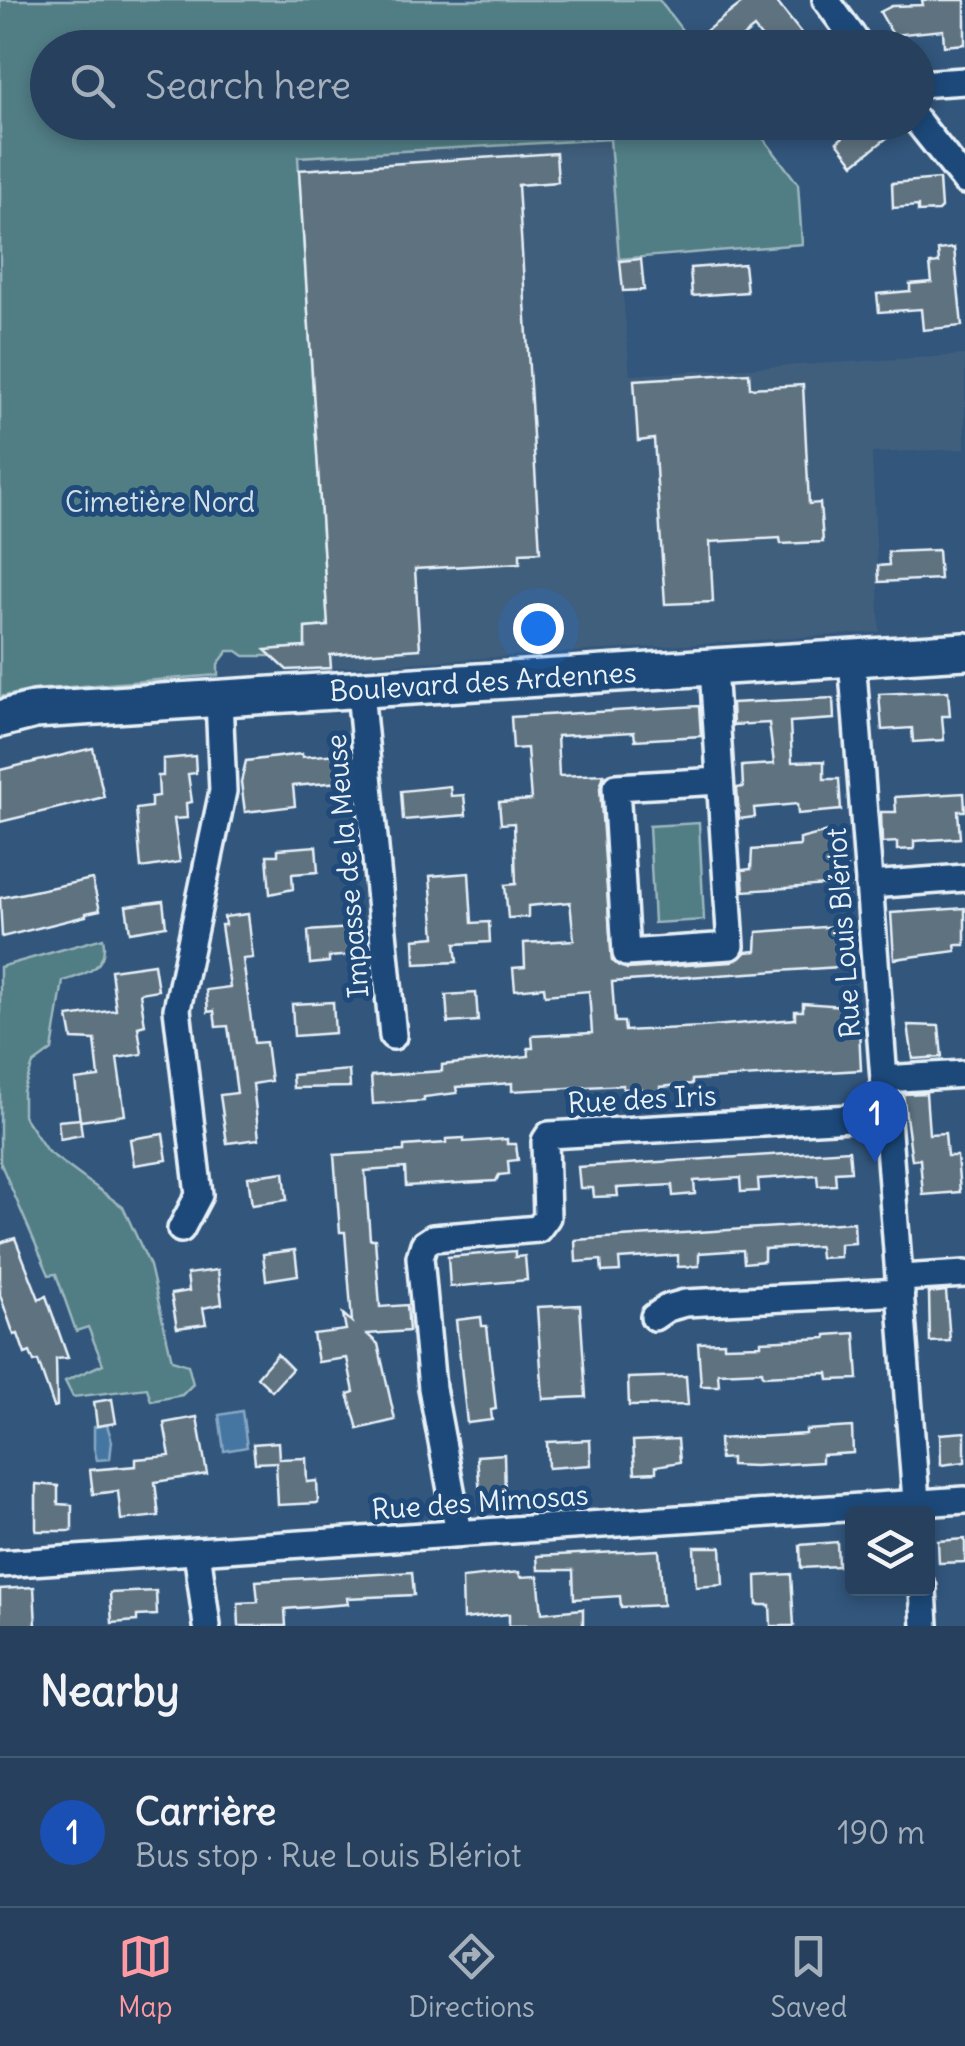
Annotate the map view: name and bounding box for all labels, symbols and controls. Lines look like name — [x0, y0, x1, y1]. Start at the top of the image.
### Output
search box — [30, 30, 935, 140]
icon: search — [65, 58, 120, 113]
text: Search here — [145, 62, 351, 109]
park label: Cimetière Nord — [65, 484, 255, 520]
your location — [513, 603, 564, 654]
street label: Boulevard des Ardennes — [329, 654, 637, 709]
street label: Impasse de la Meuse — [318, 733, 376, 999]
street label: Rue Louis Blériot — [818, 827, 868, 1039]
street label: Rue des Iris — [567, 1077, 717, 1121]
pin: 1 — [842, 1080, 908, 1163]
street label: Rue des Mimosas — [370, 1476, 590, 1528]
map controls — [845, 1506, 935, 1596]
button: layers — [845, 1506, 935, 1596]
text: Nearby — [40, 1665, 179, 1717]
text: Carrière — [135, 1788, 276, 1835]
text: 1 — [66, 1812, 79, 1853]
text: 190 m — [837, 1812, 925, 1853]
text: Bus stop · Rue Louis Blériot — [135, 1835, 521, 1876]
tab: Map — [118, 1929, 173, 2025]
tab: Directions — [408, 1929, 535, 2025]
tab: Saved — [770, 1929, 847, 2025]

